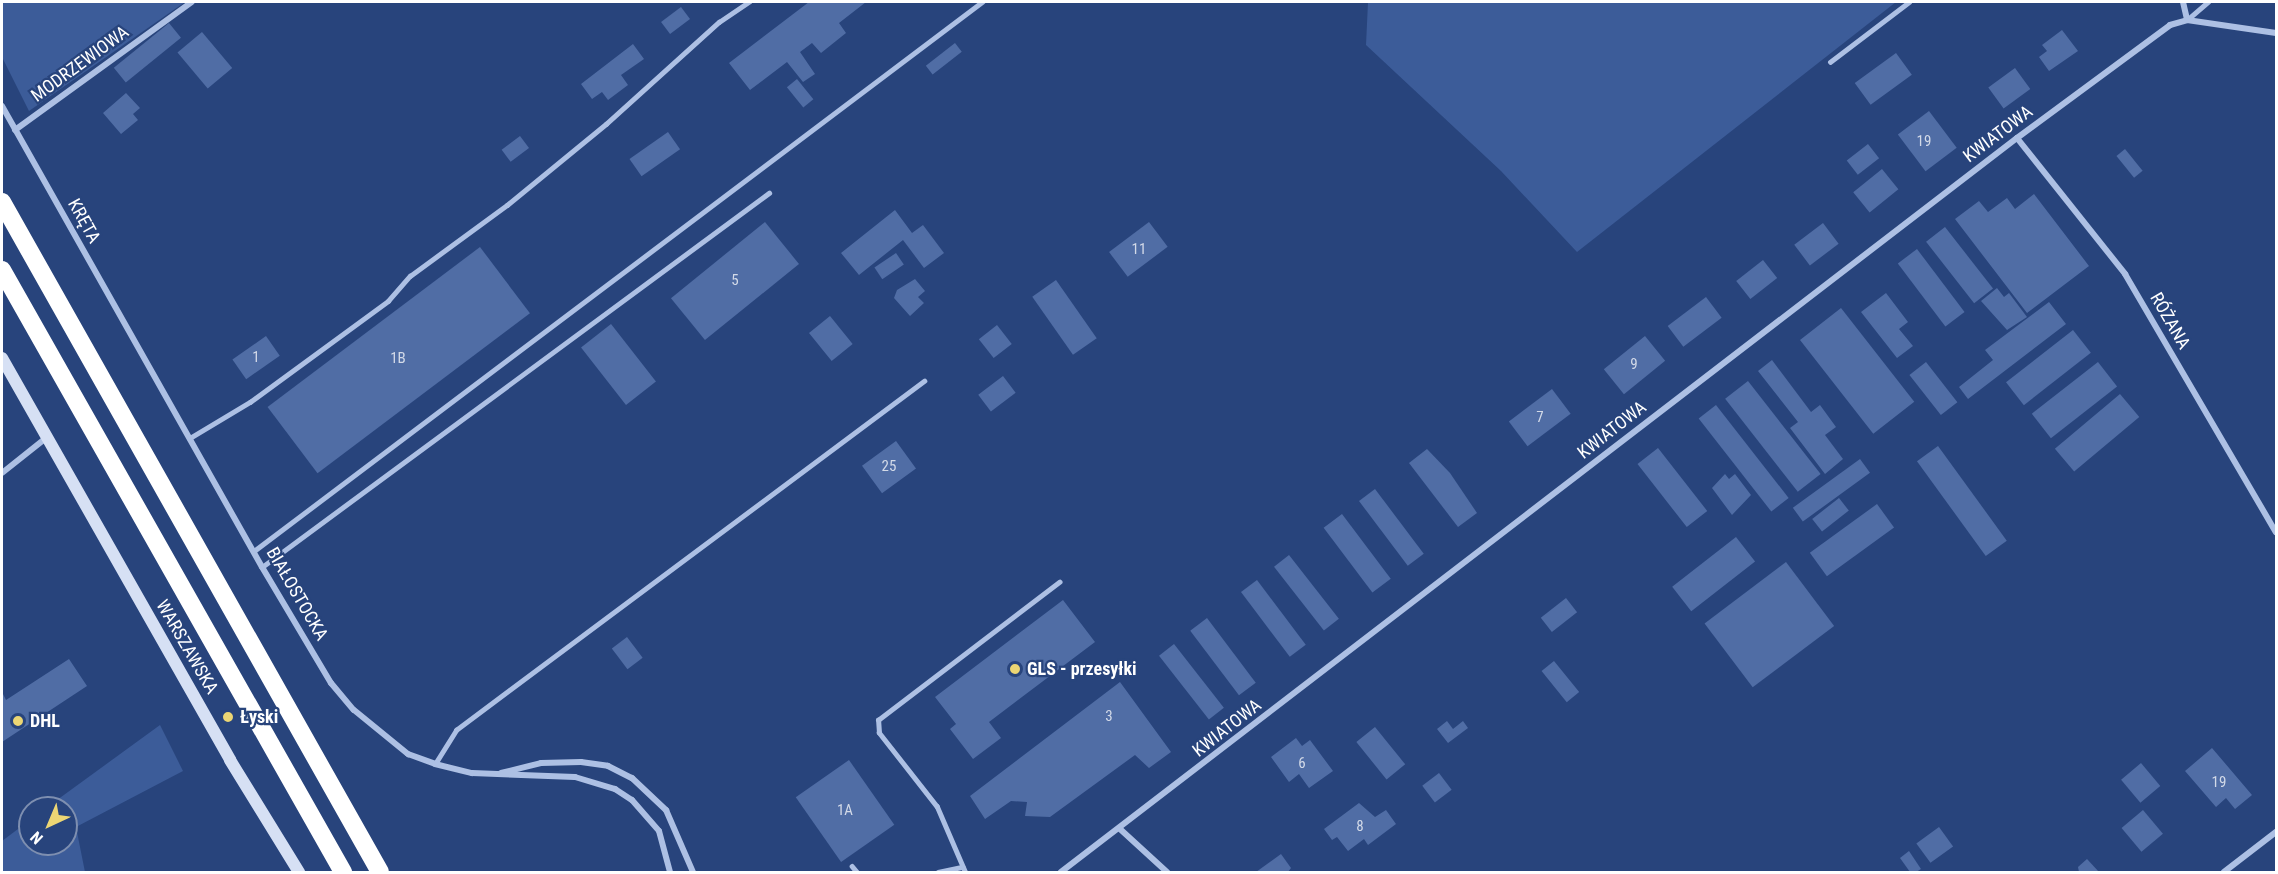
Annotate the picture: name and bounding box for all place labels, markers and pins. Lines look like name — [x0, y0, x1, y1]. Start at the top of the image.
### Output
place label: GLS - przesyłki — [1027, 658, 1137, 680]
marker: GLS - przesyłki — [1008, 662, 1022, 676]
place label: Łyski — [240, 706, 278, 728]
place label: DHL — [30, 710, 60, 732]
marker: Łyski — [221, 710, 235, 724]
marker: DHL — [11, 714, 25, 728]

